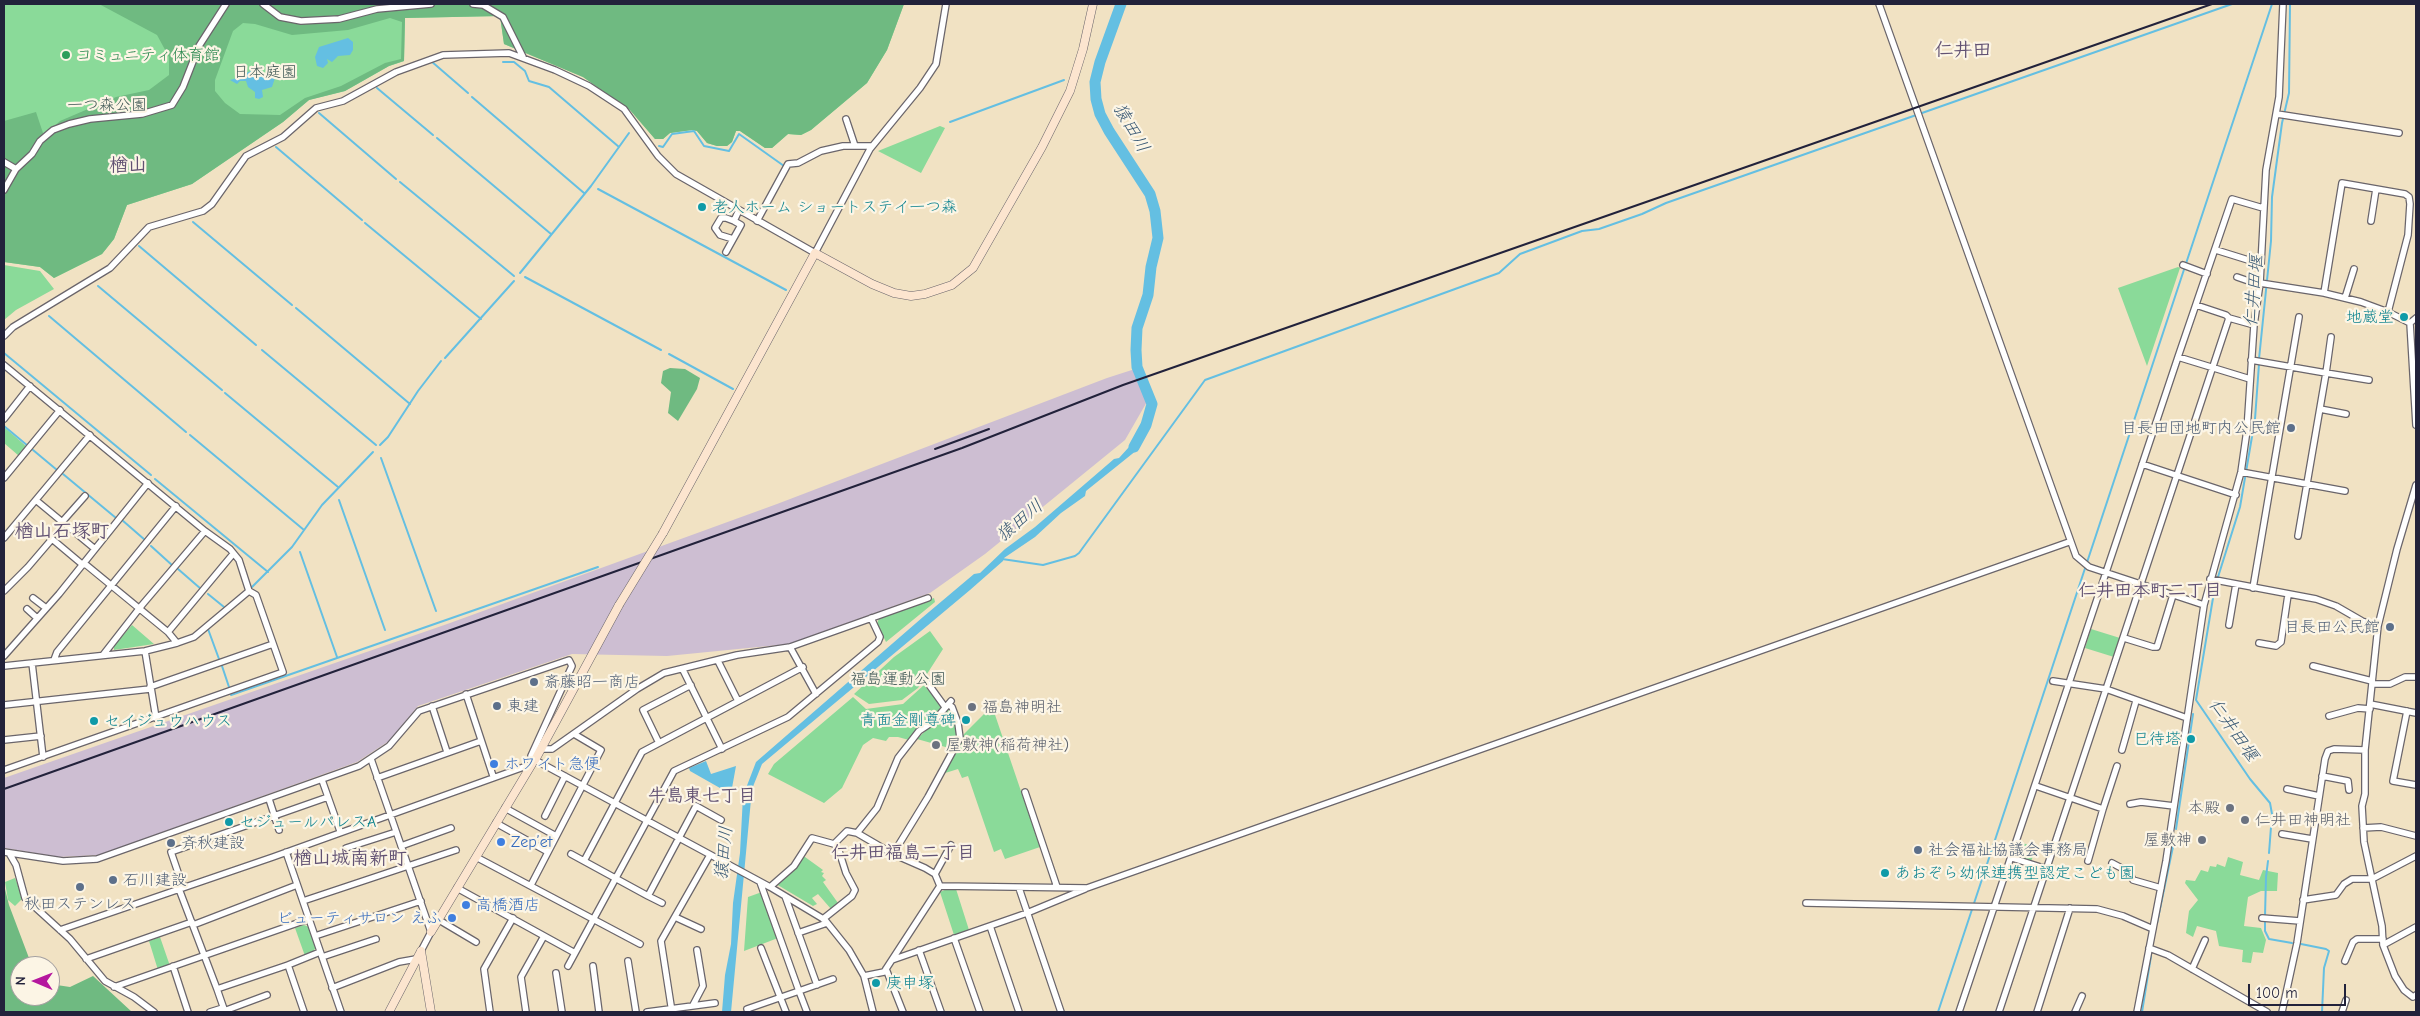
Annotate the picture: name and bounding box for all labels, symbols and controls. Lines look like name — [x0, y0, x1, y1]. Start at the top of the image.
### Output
district label: 仁井田 — [1935, 40, 1991, 62]
place label: コミュニティ体育館 — [76, 45, 220, 65]
marker: コミュニティ体育館 — [60, 49, 72, 61]
park label: 日本庭園 — [233, 62, 297, 82]
park label: 一つ森公園 — [67, 95, 147, 115]
water label: 猿田川 — [1108, 99, 1154, 157]
district label: 楢山 — [109, 155, 147, 177]
place label: 老人ホーム ショートステイ一つ森 — [712, 197, 957, 217]
marker: 老人ホーム ショートステイ一つ森 — [696, 201, 708, 213]
water label: 仁井田堰 — [2240, 254, 2268, 328]
place label: 地蔵堂 — [2346, 307, 2394, 327]
marker: 地蔵堂 — [2398, 311, 2410, 323]
place label: 目長田団地町内公民館 — [2121, 418, 2281, 438]
marker: 目長田団地町内公民館 — [2285, 422, 2297, 434]
water label: 猿田川 — [992, 495, 1048, 547]
district label: 楢山石塚町 — [15, 521, 109, 543]
district label: 仁井田本町二丁目 — [2078, 580, 2222, 602]
place label: 目長田公民館 — [2284, 617, 2380, 637]
marker: 目長田公民館 — [2384, 621, 2396, 633]
park label: 福島運動公園 — [850, 669, 946, 689]
place label: 斎藤昭一商店 — [544, 672, 640, 692]
marker: 斎藤昭一商店 — [528, 676, 540, 688]
water label: 仁井田堰 — [2204, 694, 2262, 766]
place label: 東建 — [507, 696, 539, 716]
place label: 福島神明社 — [982, 697, 1062, 717]
marker: 東建 — [491, 700, 503, 712]
marker: 福島神明社 — [966, 701, 978, 713]
place label: 青面金剛尊碑 — [860, 710, 956, 730]
place label: セイジュウハウス — [104, 711, 232, 731]
marker: 青面金剛尊碑 — [960, 714, 972, 726]
marker: セイジュウハウス — [88, 715, 100, 727]
place label: 巳待塔 — [2133, 729, 2181, 749]
marker: 巳待塔 — [2185, 733, 2197, 745]
place label: 屋敷神(稲荷神社) — [946, 735, 1069, 755]
marker: 屋敷神(稲荷神社) — [930, 739, 942, 751]
place label: ホワイト急便 — [504, 754, 600, 774]
marker: ホワイト急便 — [488, 758, 500, 770]
district label: 牛島東七丁目 — [648, 785, 756, 807]
place label: 本殿 — [2188, 798, 2220, 818]
marker: 本殿 — [2224, 802, 2236, 814]
place label: 仁井田神明社 — [2255, 810, 2351, 830]
place label: セジュールパレスA — [239, 812, 376, 832]
marker: 仁井田神明社 — [2239, 814, 2251, 826]
marker: セジュールパレスA — [223, 816, 235, 828]
water label: 猿田川 — [710, 825, 738, 881]
place label: 屋敷神 — [2144, 830, 2192, 850]
place label: Zep’et — [511, 832, 552, 852]
place label: 斉秋建設 — [181, 833, 245, 853]
marker: 屋敷神 — [2196, 834, 2208, 846]
marker: Zep’et — [495, 836, 507, 848]
marker: 斉秋建設 — [165, 837, 177, 849]
place label: 社会福祉協議会事務局 — [1928, 840, 2088, 860]
district label: 仁井田福島二丁目 — [831, 842, 975, 864]
marker: 社会福祉協議会事務局 — [1912, 844, 1924, 856]
district label: 楢山城南新町 — [293, 848, 407, 870]
place label: あおぞら幼保連携型認定こども園 — [1895, 863, 2135, 883]
marker: あおぞら幼保連携型認定こども園 — [1879, 867, 1891, 879]
place label: 石川建設 — [123, 870, 187, 890]
marker: 石川建設 — [107, 874, 119, 886]
marker: 秋田ステンレス — [74, 881, 86, 893]
place label: 秋田ステンレス — [24, 894, 136, 914]
place label: 高橋酒店 — [476, 895, 540, 915]
marker: 高橋酒店 — [460, 899, 472, 911]
place label: ビューティサロン えふ — [277, 908, 442, 928]
marker: ビューティサロン えふ — [446, 912, 458, 924]
north arrow — [10, 956, 60, 1006]
place label: 庚申塚 — [886, 973, 934, 993]
scale bar — [2250, 974, 2348, 1006]
text: N — [12, 976, 29, 985]
marker: 庚申塚 — [870, 977, 882, 989]
text: 100 m — [2256, 984, 2298, 1002]

